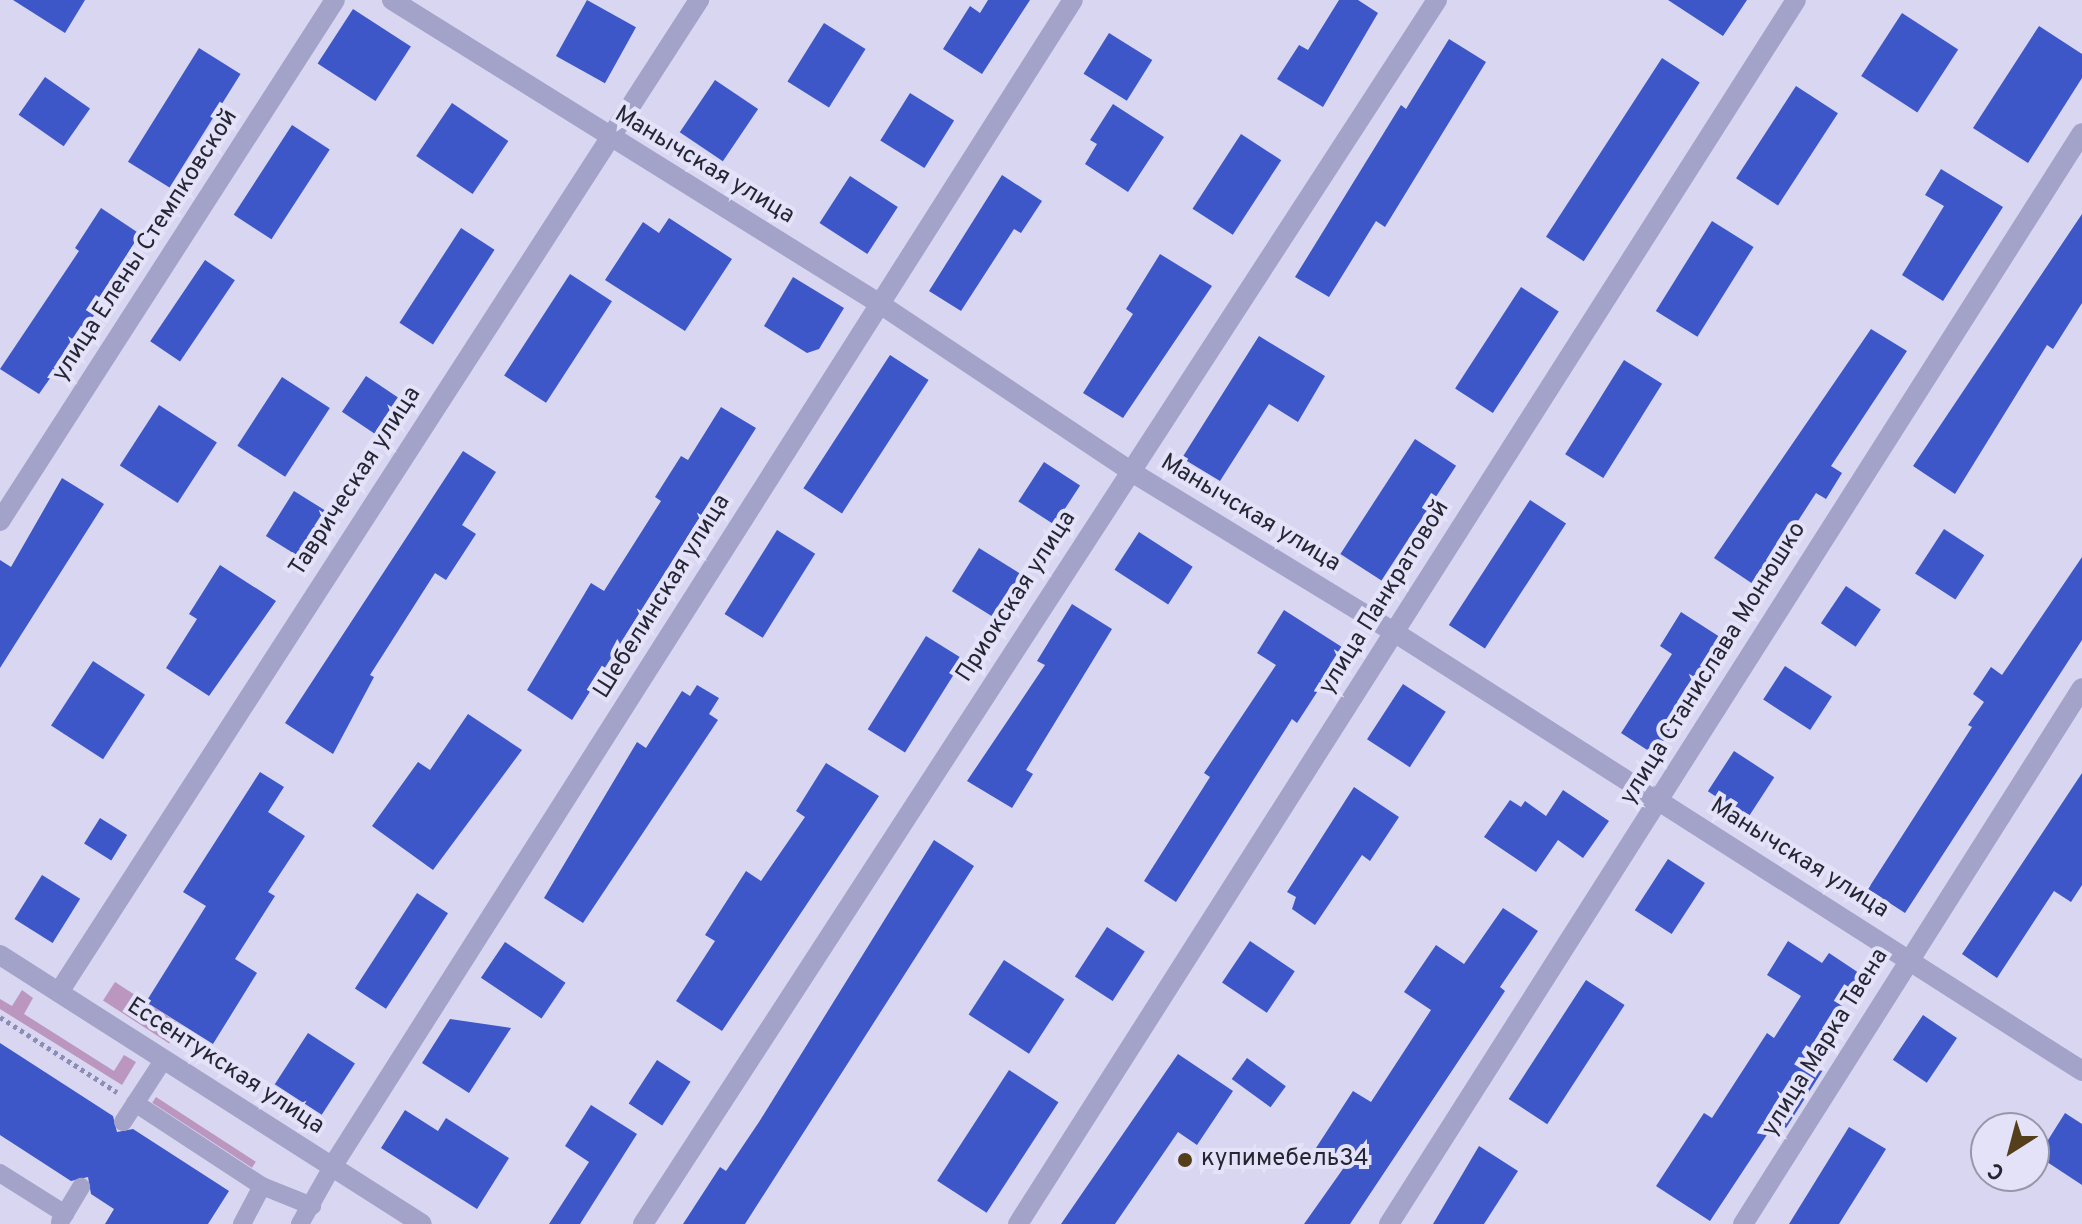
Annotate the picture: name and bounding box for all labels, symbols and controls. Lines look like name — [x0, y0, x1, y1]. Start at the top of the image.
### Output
street label: Манычская улица — [609, 101, 799, 231]
street label: улица Елены Стемпковской — [47, 104, 245, 388]
street label: Таврическая улица — [284, 382, 428, 582]
street label: Манычская улица — [1155, 449, 1345, 579]
street label: Шебелинская улица — [589, 490, 737, 704]
street label: улица Панкратовой — [1314, 496, 1456, 700]
street label: Приокская улица — [951, 506, 1083, 688]
street label: улица Станислава Монюшко — [1615, 517, 1813, 811]
street label: Манычская улица — [1704, 792, 1894, 926]
street label: улица Марка Твена — [1756, 943, 1896, 1143]
street label: Ессентукская улица — [121, 992, 329, 1142]
north arrow — [1970, 1112, 2050, 1192]
place label: купимебель34 — [1201, 1146, 1369, 1174]
marker: купимебель34 — [1176, 1151, 1194, 1169]
text: С — [1983, 1155, 2010, 1185]

